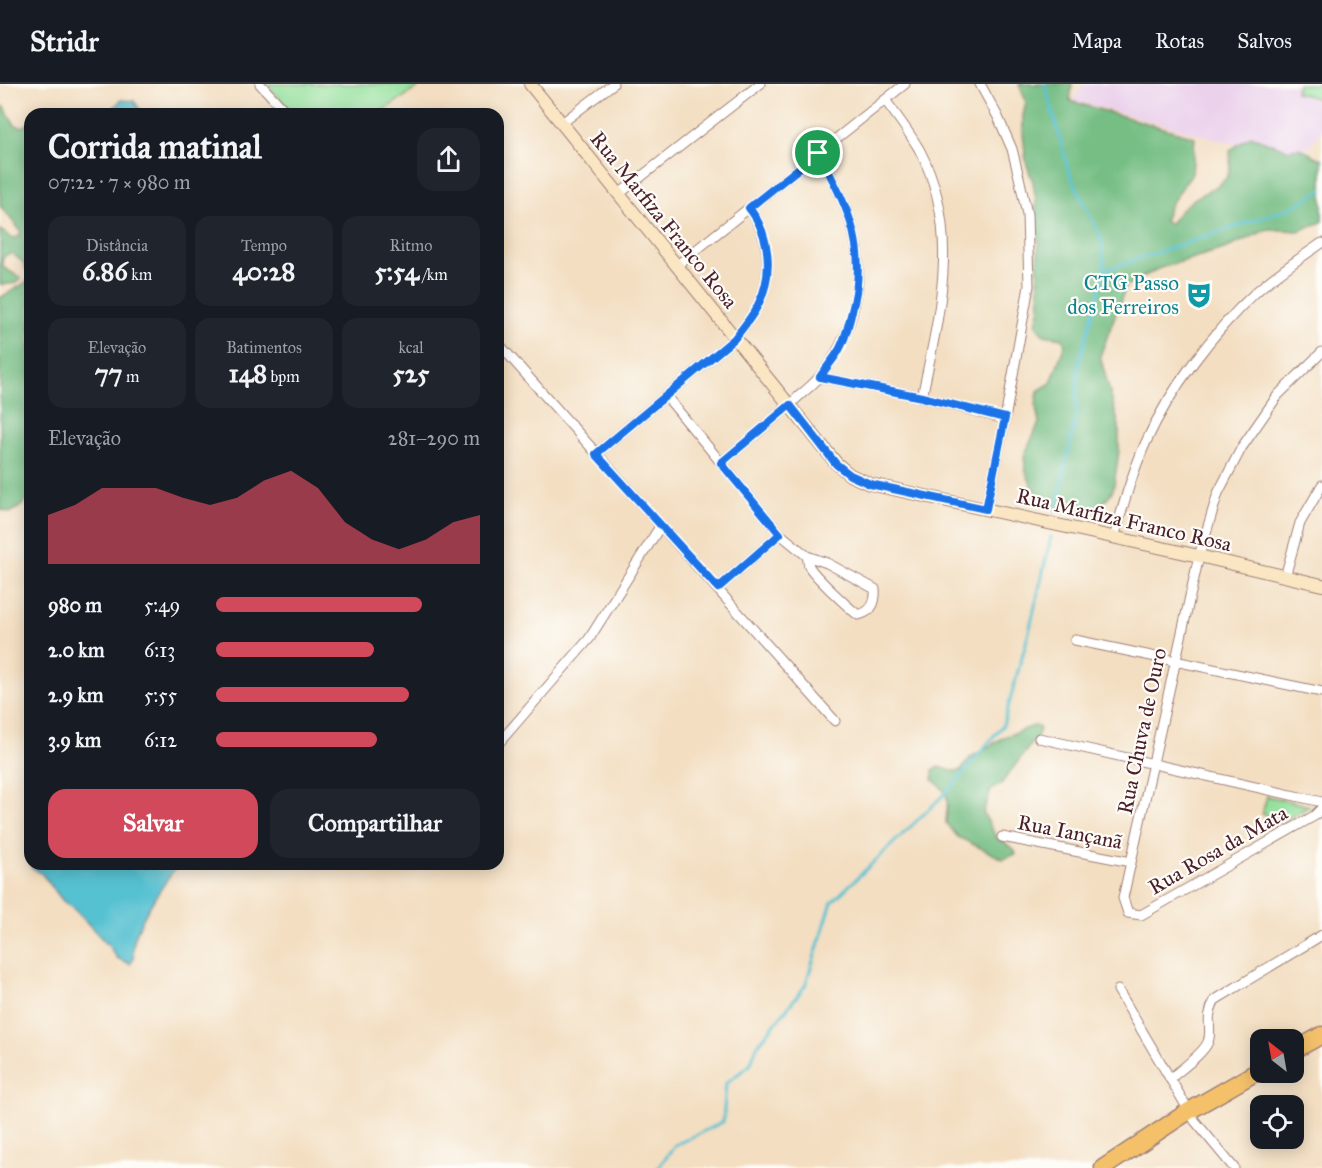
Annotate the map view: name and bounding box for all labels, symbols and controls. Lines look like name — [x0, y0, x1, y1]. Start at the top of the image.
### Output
text: Stridr — [30, 24, 99, 59]
text: Mapa — [1072, 28, 1122, 54]
text: Rotas — [1155, 28, 1204, 54]
text: Salvos — [1237, 28, 1292, 54]
street label: Rua Marfiza Franco Rosa — [585, 126, 743, 314]
text: Corrida matinal — [48, 127, 262, 167]
pin — [792, 127, 843, 178]
button: share — [417, 128, 480, 191]
icon: arrive — [801, 136, 834, 169]
text: 07:22 · 7 × 980 m — [48, 170, 191, 194]
text: Distância — [86, 236, 148, 255]
text: Tempo — [241, 236, 287, 255]
text: Ritmo — [390, 236, 432, 255]
text: 6.86 — [82, 255, 128, 287]
text: 40:28 — [233, 255, 295, 287]
text: 5:54 — [374, 255, 419, 287]
text: km — [128, 265, 152, 284]
text: /km — [419, 265, 448, 284]
place label: CTG Passo dos Ferreiros — [1067, 270, 1179, 320]
theatre icon: CTG Passo dos Ferreiros — [1184, 280, 1214, 310]
text: Elevação — [88, 338, 146, 357]
text: Batimentos — [226, 338, 302, 357]
text: kcal — [398, 338, 424, 357]
text: 77 — [95, 357, 122, 389]
text: 148 — [228, 357, 267, 389]
text: 525 — [393, 357, 429, 389]
text: m — [122, 367, 139, 386]
text: bpm — [267, 367, 300, 386]
text: Elevação — [48, 426, 121, 450]
text: 281–290 m — [388, 426, 480, 450]
street label: Rua Marfiza Franco Rosa — [1014, 483, 1234, 557]
text: 980 m — [48, 593, 102, 617]
text: 5:49 — [144, 593, 180, 617]
text: 2.0 km — [48, 638, 104, 662]
text: 6:13 — [144, 638, 175, 662]
street label: Rua Chuva de Ouro — [1112, 645, 1172, 816]
text: 2.9 km — [48, 683, 104, 707]
text: 5:55 — [144, 683, 177, 707]
text: 3.9 km — [48, 728, 101, 752]
text: 6:12 — [144, 728, 177, 752]
button: Salvar — [48, 789, 258, 858]
button: Compartilhar — [270, 789, 480, 858]
street label: Rua Rosa da Mata — [1144, 800, 1292, 900]
street label: Rua Iançanã — [1015, 809, 1125, 855]
north arrow — [1250, 1029, 1304, 1083]
map controls — [1250, 1029, 1304, 1149]
button: locate — [1250, 1095, 1304, 1149]

